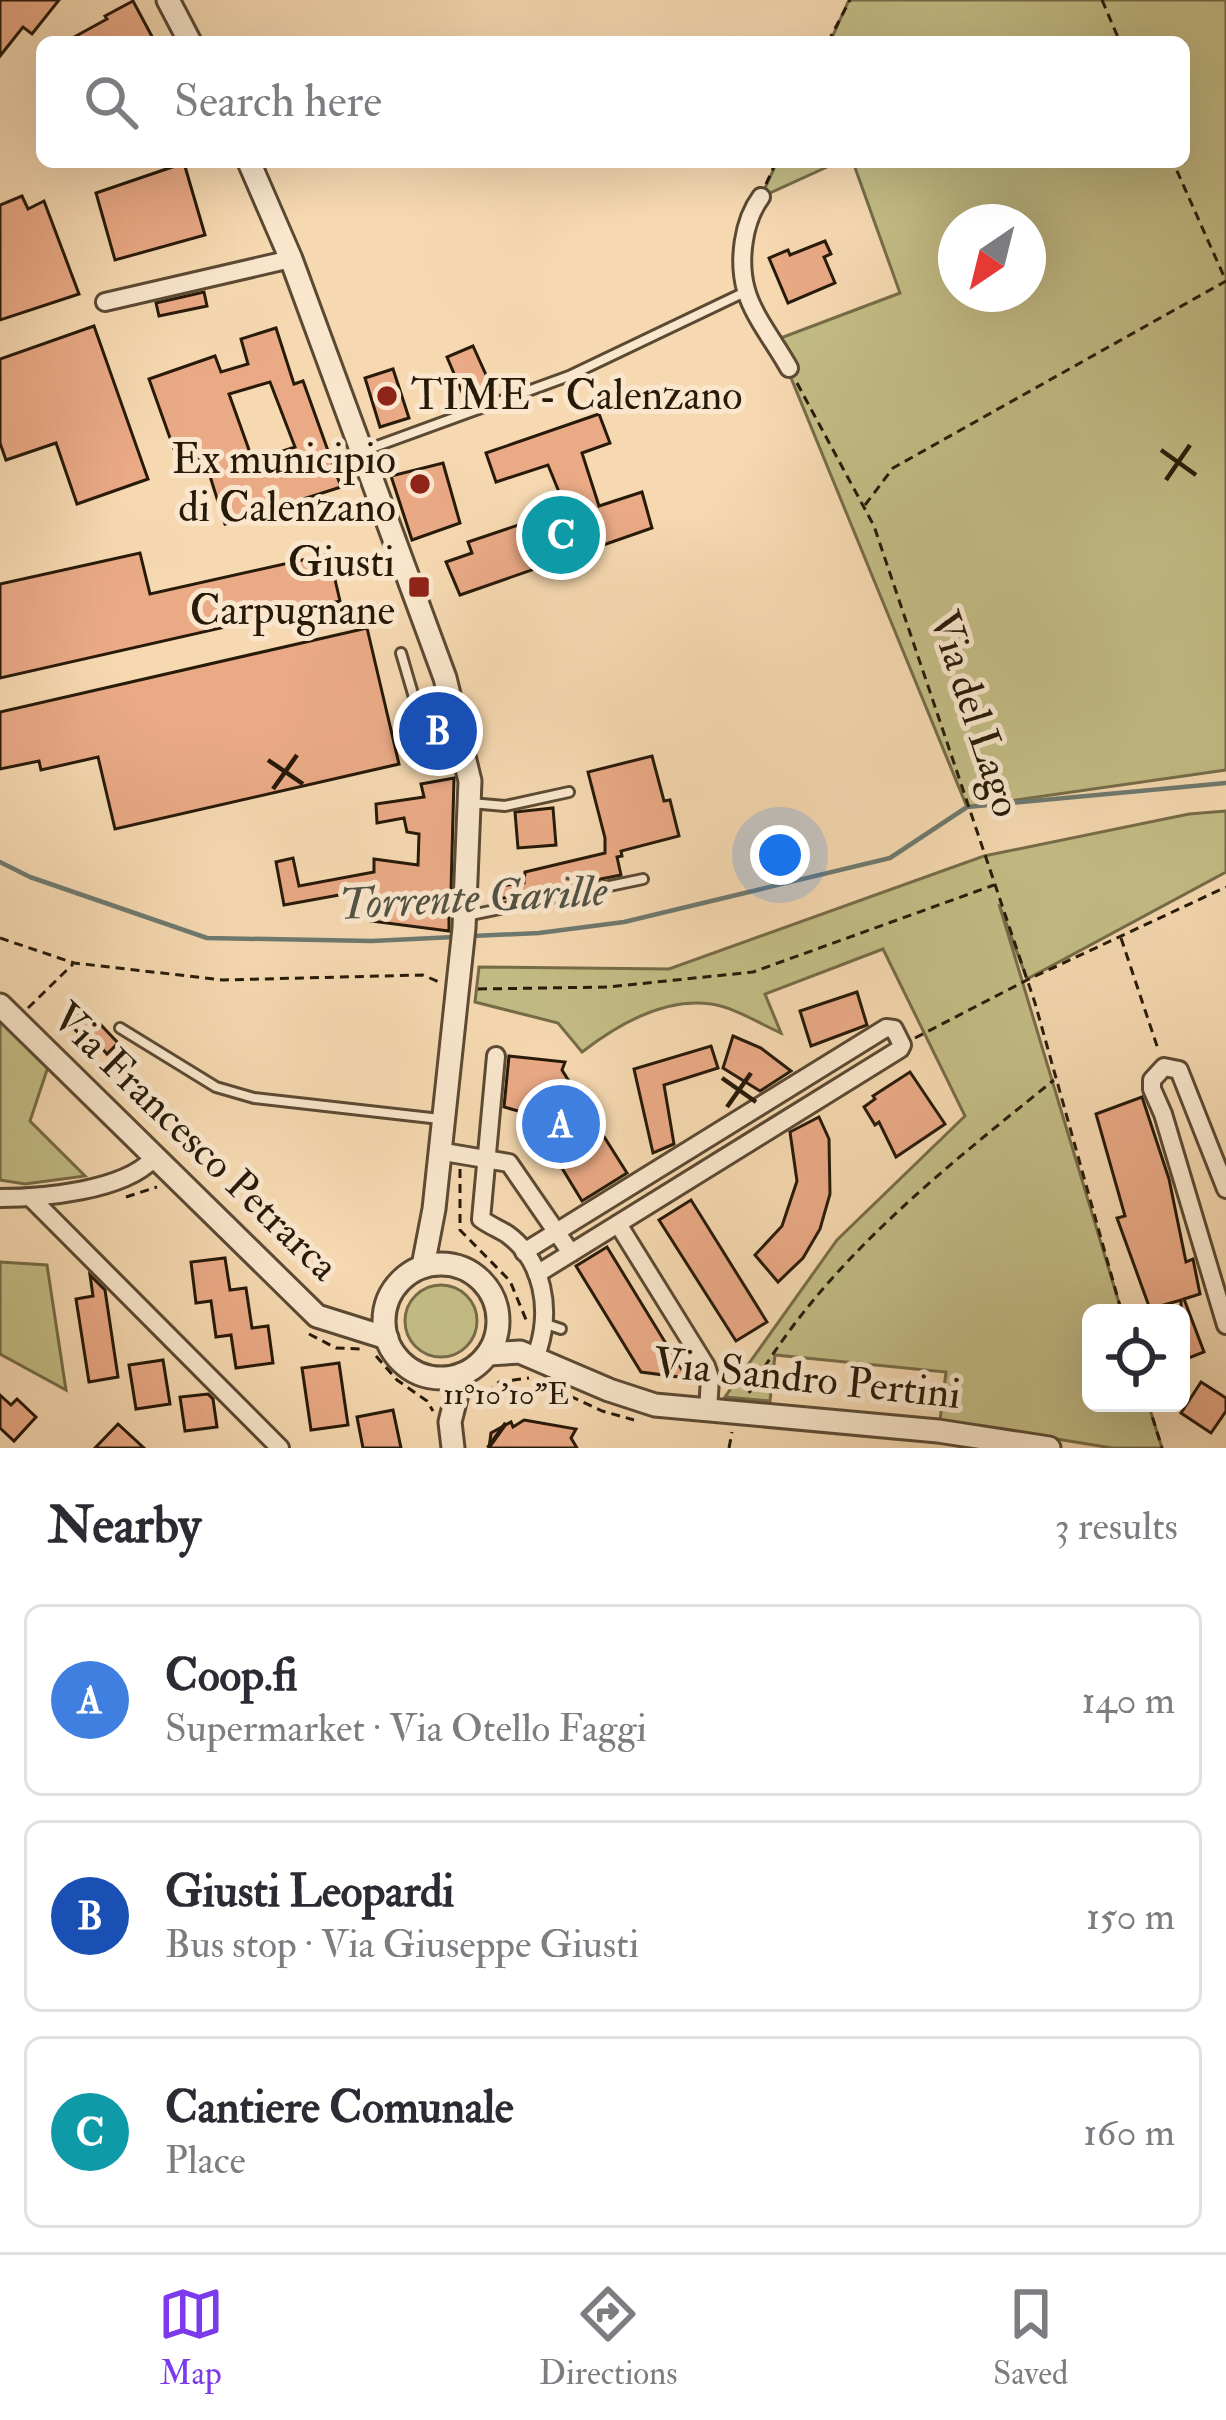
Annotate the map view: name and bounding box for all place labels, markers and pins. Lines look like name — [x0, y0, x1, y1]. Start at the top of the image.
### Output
place label: TIME - Calenzano — [411, 370, 742, 422]
marker: TIME - Calenzano — [374, 383, 400, 409]
place label: Ex municipio di Calenzano — [171, 434, 396, 534]
marker: Ex municipio di Calenzano — [407, 471, 433, 497]
pin: C — [522, 490, 600, 580]
place label: Giusti Carpugnane — [190, 537, 395, 637]
marker: Giusti Carpugnane — [406, 574, 432, 600]
pin: B — [399, 686, 477, 776]
pin: A — [522, 1079, 600, 1169]

